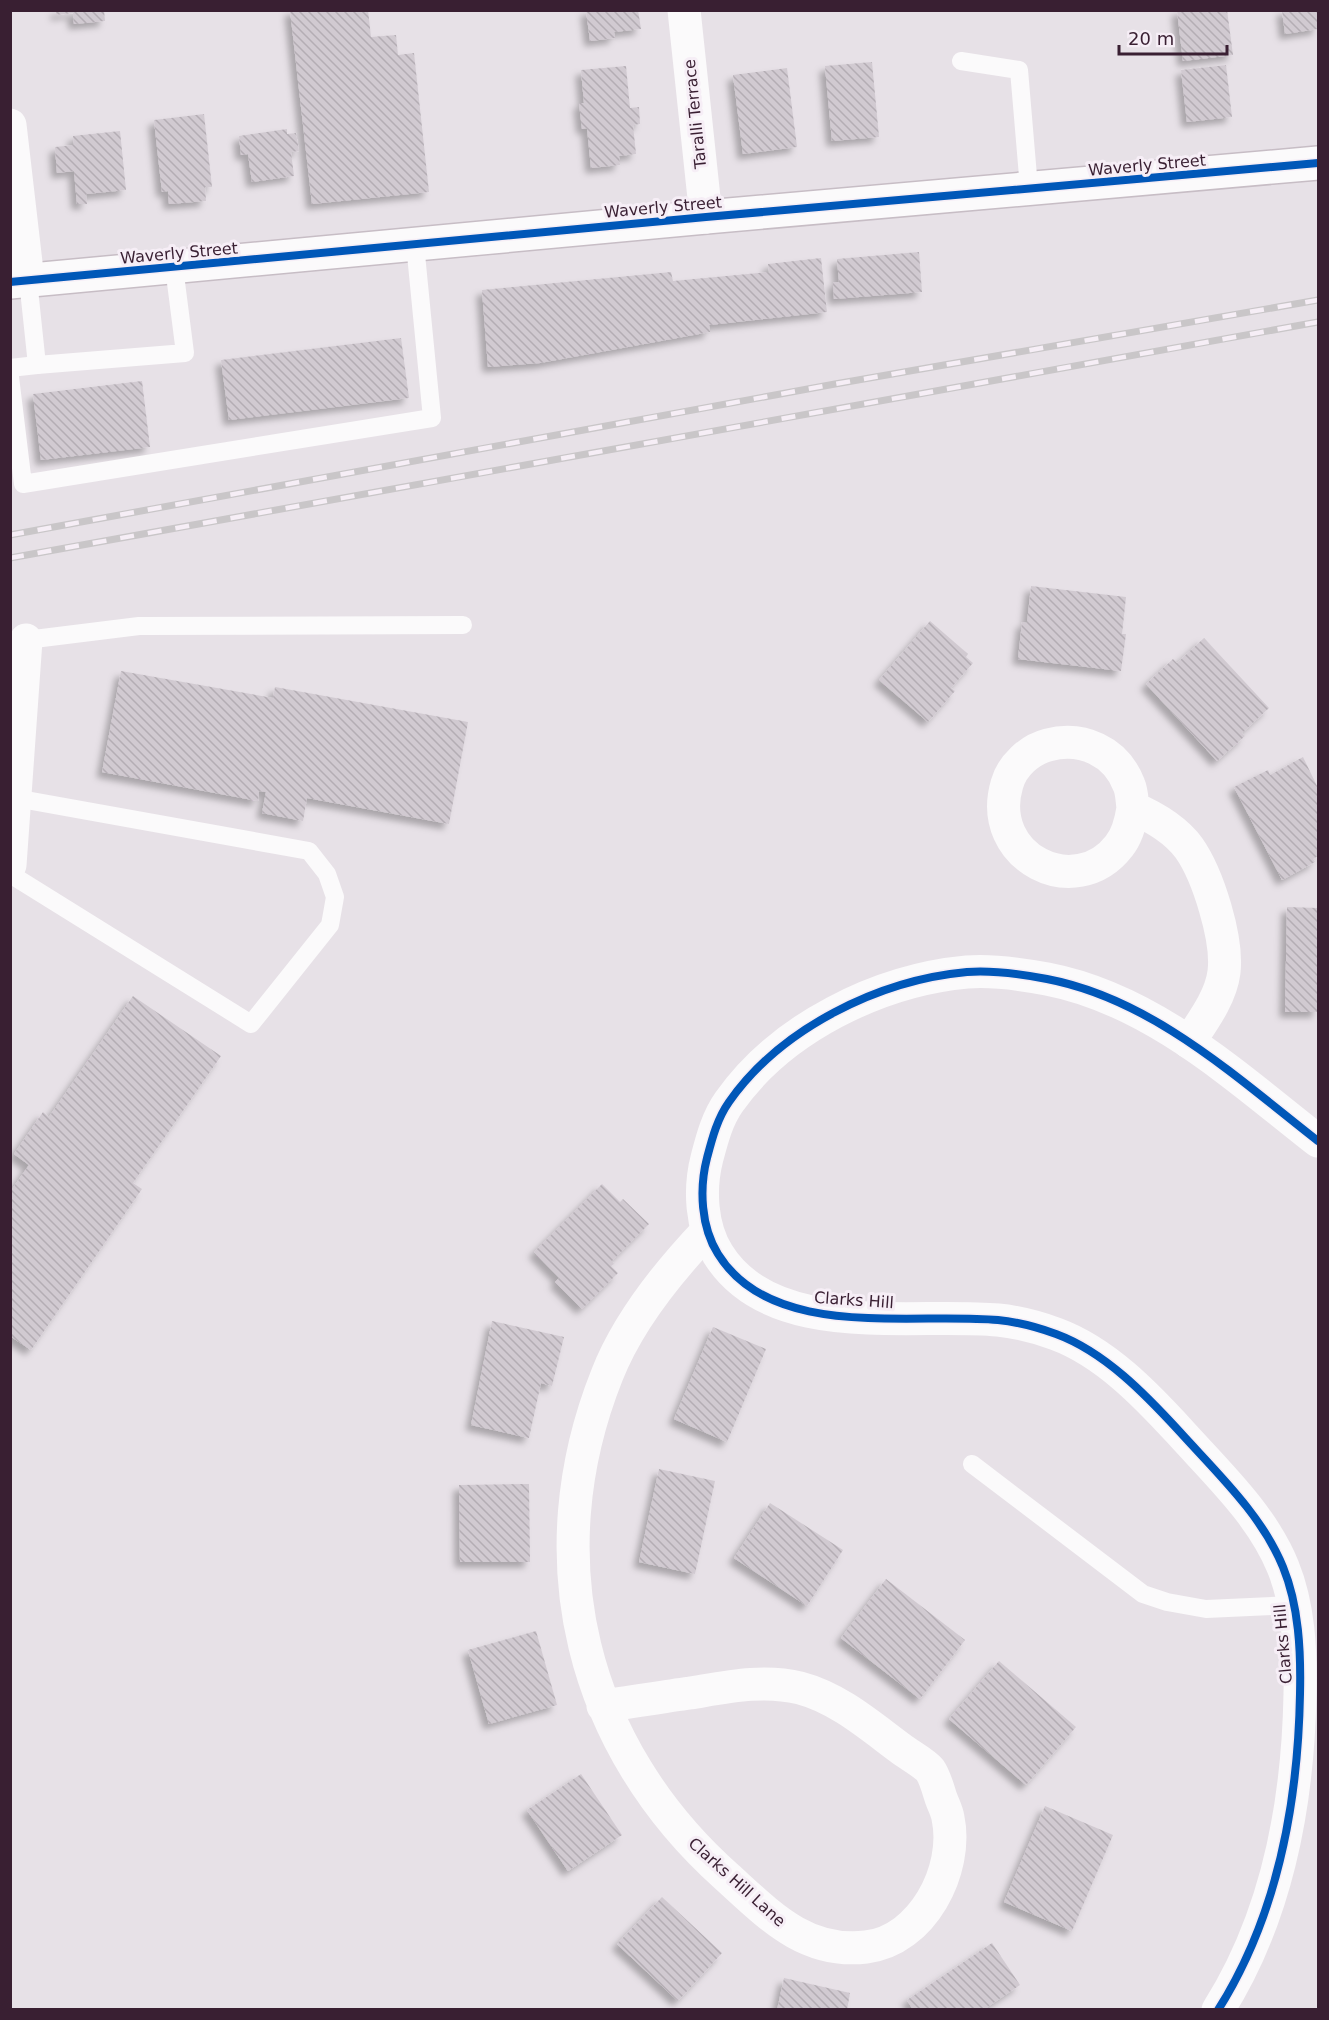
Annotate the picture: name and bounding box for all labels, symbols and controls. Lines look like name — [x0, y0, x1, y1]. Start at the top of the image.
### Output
scale bar — [1119, 18, 1227, 56]
text: 20 m — [1128, 28, 1174, 49]
street label: Taralli Terrace — [680, 58, 710, 171]
street label: Waverly Street — [1087, 150, 1207, 180]
street label: Waverly Street — [603, 192, 723, 222]
street label: Waverly Street — [119, 238, 239, 268]
street label: Clarks Hill — [813, 1288, 895, 1312]
street label: Clarks Hill — [1270, 1603, 1296, 1685]
street label: Clarks Hill Lane — [685, 1834, 789, 1930]

